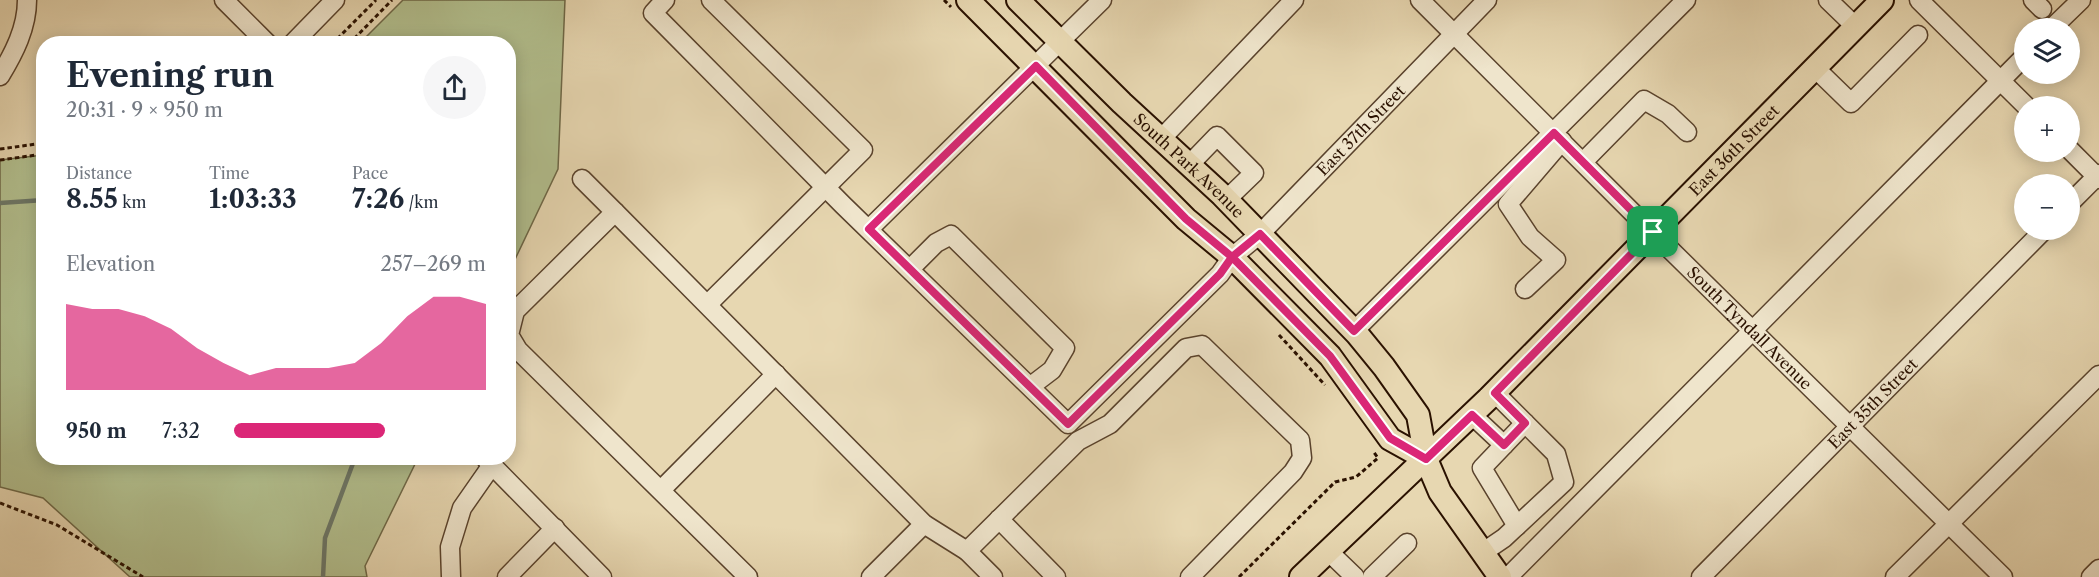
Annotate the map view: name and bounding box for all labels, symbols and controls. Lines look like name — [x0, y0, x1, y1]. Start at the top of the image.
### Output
map controls — [2014, 18, 2080, 240]
button: layers — [2014, 18, 2080, 84]
text: Evening run — [66, 55, 274, 96]
button: share — [423, 56, 486, 119]
street label: East 37th Street — [1312, 81, 1409, 180]
button: + — [2014, 96, 2080, 162]
text: 20:31 · 9 × 950 m — [66, 98, 223, 122]
street label: East 36th Street — [1685, 100, 1783, 200]
street label: South Park Avenue — [1130, 109, 1249, 222]
text: Distance — [66, 163, 132, 183]
text: Time — [209, 163, 249, 183]
text: Pace — [352, 163, 388, 183]
button: − — [2014, 174, 2080, 240]
text: 8.55 — [66, 183, 118, 215]
text: 1:03:33 — [209, 183, 297, 215]
text: 7:26 — [352, 183, 404, 215]
text: km — [118, 192, 146, 212]
text: /km — [404, 192, 438, 212]
pin — [1627, 206, 1678, 257]
icon: arrive — [1636, 215, 1669, 248]
text: Elevation — [66, 252, 155, 276]
text: 257–269 m — [381, 252, 486, 276]
street label: South Tyndall Avenue — [1683, 262, 1816, 394]
street label: East 35th Street — [1824, 354, 1922, 453]
text: 950 m — [66, 419, 127, 443]
text: 7:32 — [162, 419, 200, 443]

